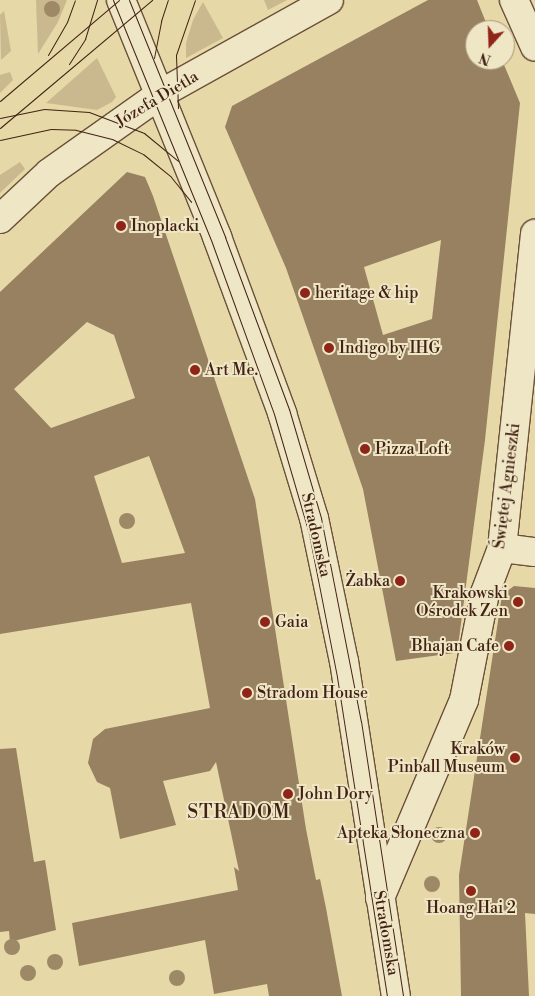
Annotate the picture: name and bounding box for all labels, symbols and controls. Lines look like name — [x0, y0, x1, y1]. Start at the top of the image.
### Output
north arrow — [465, 20, 515, 70]
text: N — [477, 48, 494, 69]
street label: Józefa Dietla — [112, 67, 202, 131]
place label: Inoplacki — [131, 216, 199, 236]
marker: Inoplacki — [115, 220, 127, 232]
place label: heritage & hip — [315, 283, 419, 303]
marker: heritage & hip — [299, 287, 311, 299]
place label: Indigo by IHG — [339, 338, 440, 358]
marker: Indigo by IHG — [323, 342, 335, 354]
place label: Art Me. — [205, 360, 258, 380]
marker: Art Me. — [189, 364, 201, 376]
street label: Świętej Agnieszki — [490, 422, 524, 550]
place label: Pizza Loft — [375, 439, 449, 459]
marker: Pizza Loft — [359, 443, 371, 455]
street label: Stradomska — [297, 491, 335, 579]
place label: Żabka — [345, 571, 390, 591]
marker: Żabka — [394, 575, 406, 587]
place label: Krakowski Ośrodek Zen — [416, 583, 508, 621]
marker: Krakowski Ośrodek Zen — [512, 596, 524, 608]
place label: Gaia — [275, 612, 308, 632]
marker: Gaia — [259, 616, 271, 628]
place label: Bhajan Cafe — [411, 636, 499, 656]
marker: Bhajan Cafe — [503, 640, 515, 652]
place label: Stradom House — [257, 683, 368, 703]
marker: Stradom House — [241, 687, 253, 699]
place label: Kraków Pinball Museum — [388, 739, 505, 777]
marker: Kraków Pinball Museum — [509, 752, 521, 764]
place label: John Dory — [298, 784, 373, 804]
marker: John Dory — [282, 788, 294, 800]
district label: STRADOM — [186, 802, 292, 824]
place label: Apteka Słoneczna — [337, 823, 465, 843]
marker: Apteka Słoneczna — [469, 827, 481, 839]
marker: Hoang Hai 2 — [465, 885, 477, 897]
street label: Stradomska — [369, 889, 403, 977]
place label: Hoang Hai 2 — [426, 898, 516, 918]

